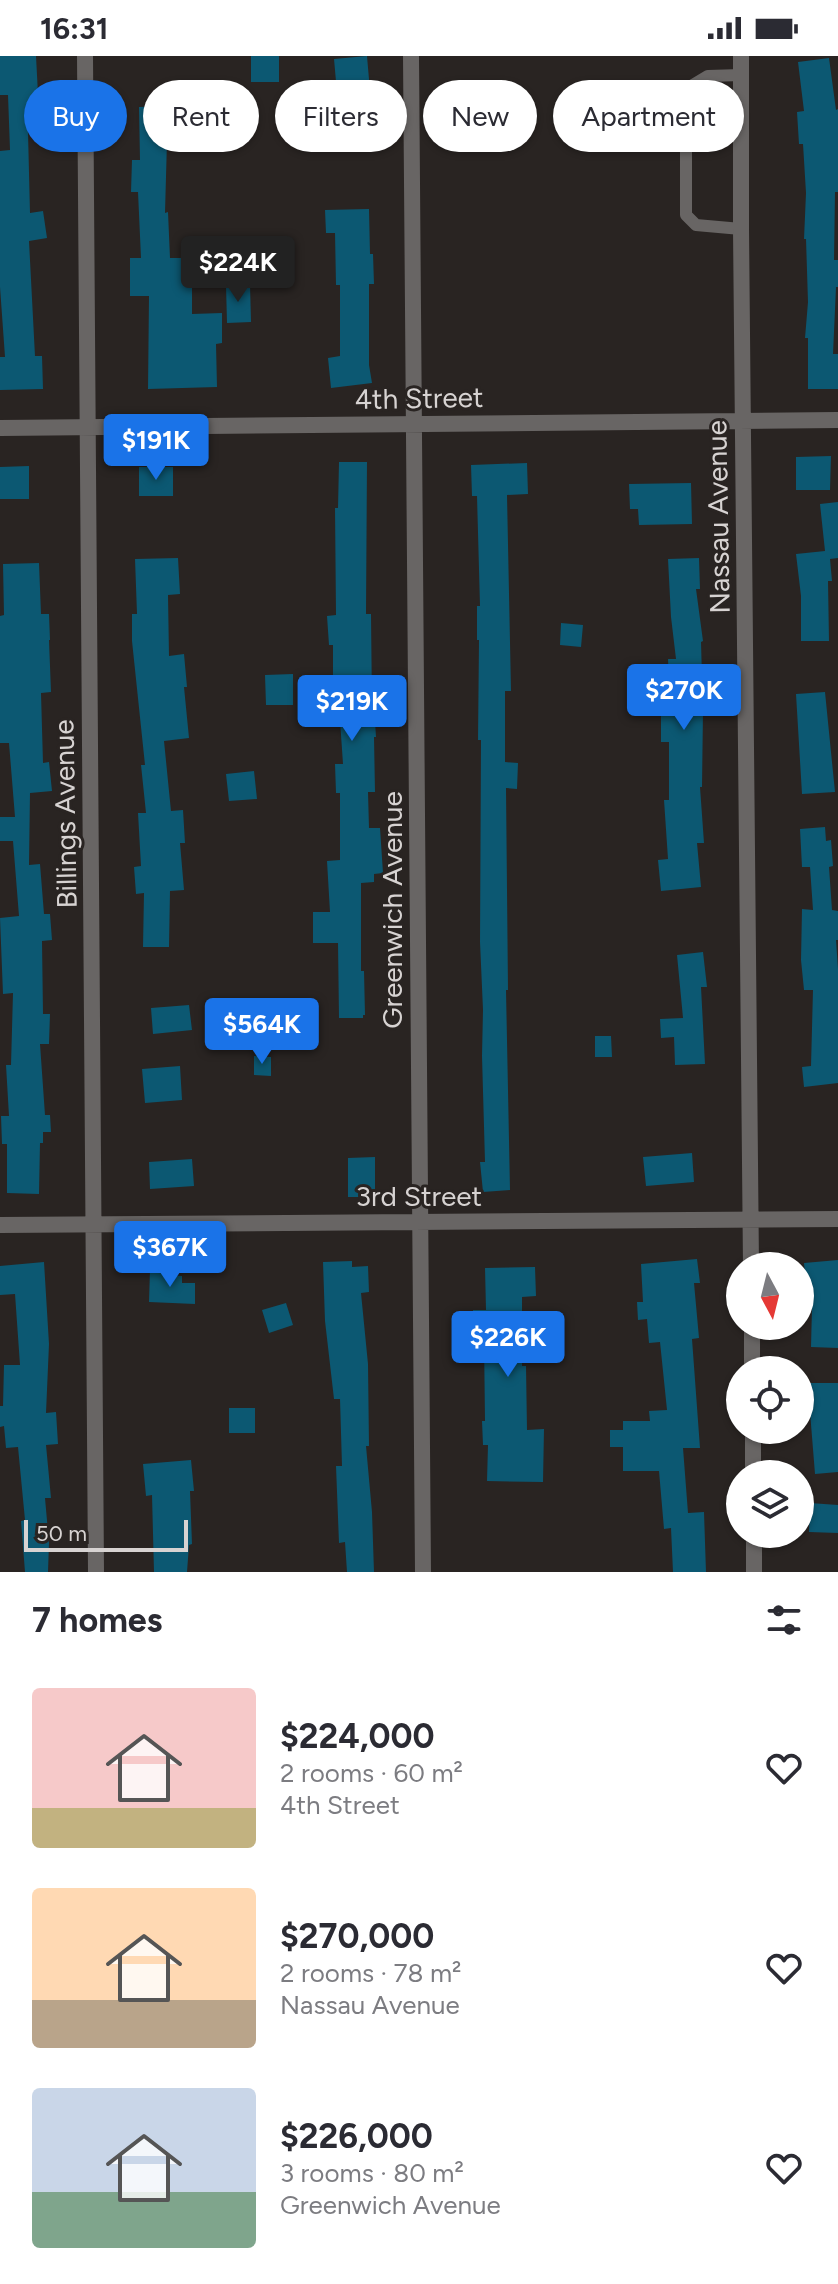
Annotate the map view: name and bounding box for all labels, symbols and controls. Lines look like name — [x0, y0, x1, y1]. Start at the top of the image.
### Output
text: 16:31 — [40, 10, 108, 47]
chip: Buy — [24, 80, 127, 152]
chip: Rent — [143, 80, 259, 152]
chip: Filters — [275, 80, 407, 152]
chip: New — [423, 80, 537, 152]
chip: Apartment — [553, 80, 744, 152]
pin: $224K — [182, 236, 294, 304]
text: $224K — [199, 246, 277, 278]
street label: 4th Street — [354, 380, 484, 416]
pin: $191K — [100, 414, 212, 482]
street label: Nassau Avenue — [699, 420, 737, 614]
text: $191K — [122, 424, 190, 456]
pin: $270K — [628, 664, 740, 732]
text: $270K — [645, 674, 723, 706]
pin: $219K — [296, 675, 408, 743]
text: $219K — [316, 685, 388, 717]
street label: Billings Avenue — [46, 719, 84, 909]
street label: Greenwich Avenue — [375, 791, 409, 1029]
pin: $564K — [206, 998, 318, 1066]
text: $564K — [223, 1008, 301, 1040]
street label: 3rd Street — [356, 1179, 482, 1213]
pin: $367K — [114, 1221, 226, 1289]
text: $367K — [132, 1231, 208, 1263]
north arrow — [726, 1252, 814, 1340]
map controls — [726, 1252, 814, 1548]
pin: $226K — [452, 1311, 564, 1379]
text: $226K — [470, 1321, 546, 1353]
button: locate — [726, 1356, 814, 1444]
button: layers — [726, 1460, 814, 1548]
scale bar — [24, 1516, 188, 1552]
text: 50 m — [36, 1520, 87, 1547]
icon: filters — [762, 1598, 806, 1642]
text: 7 homes — [32, 1600, 162, 1641]
text: $224,000 — [280, 1716, 435, 1757]
icon: home — [96, 1720, 192, 1816]
icon: heart — [762, 1746, 806, 1790]
text: 2 rooms · 60 m² — [280, 1757, 463, 1789]
text: 4th Street — [280, 1789, 400, 1821]
text: $270,000 — [280, 1916, 434, 1957]
icon: home — [96, 1920, 192, 2016]
icon: heart — [762, 1946, 806, 1990]
text: 2 rooms · 78 m² — [280, 1957, 461, 1989]
text: Nassau Avenue — [280, 1989, 460, 2021]
text: $226,000 — [280, 2116, 433, 2157]
icon: home — [96, 2120, 192, 2216]
icon: heart — [762, 2146, 806, 2190]
text: 3 rooms · 80 m² — [280, 2157, 464, 2189]
text: Greenwich Avenue — [280, 2189, 501, 2221]

